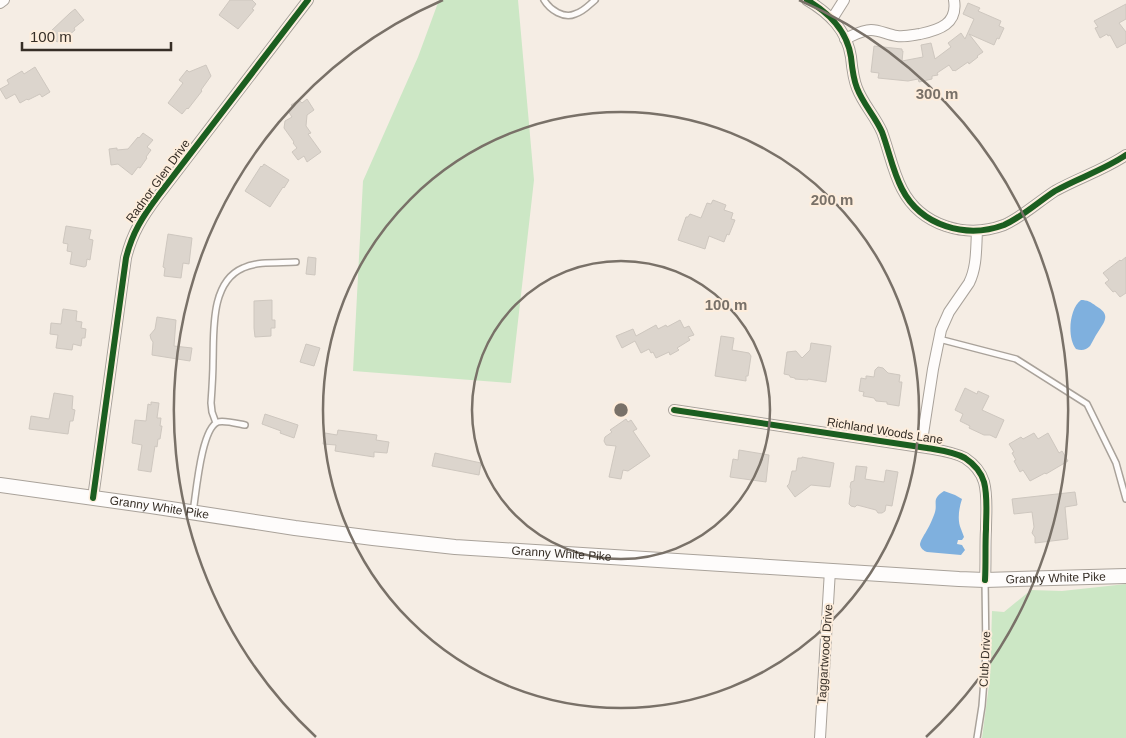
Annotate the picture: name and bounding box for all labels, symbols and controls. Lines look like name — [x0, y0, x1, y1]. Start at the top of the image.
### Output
scale bar — [22, 20, 171, 52]
text: 100 m — [30, 28, 72, 45]
text: 300 m — [916, 85, 958, 102]
street label: Radnor Glen Drive — [123, 136, 193, 225]
text: 200 m — [811, 191, 853, 208]
text: 100 m — [705, 296, 747, 313]
centre of rings — [612, 401, 630, 419]
street label: Richland Woods Lane — [826, 415, 944, 447]
street label: Granny White Pike — [109, 493, 210, 522]
street label: Granny White Pike — [511, 544, 612, 564]
street label: Granny White Pike — [1005, 570, 1106, 586]
street label: Taggartwood Drive — [815, 603, 835, 704]
street label: Club Drive — [977, 630, 993, 687]

